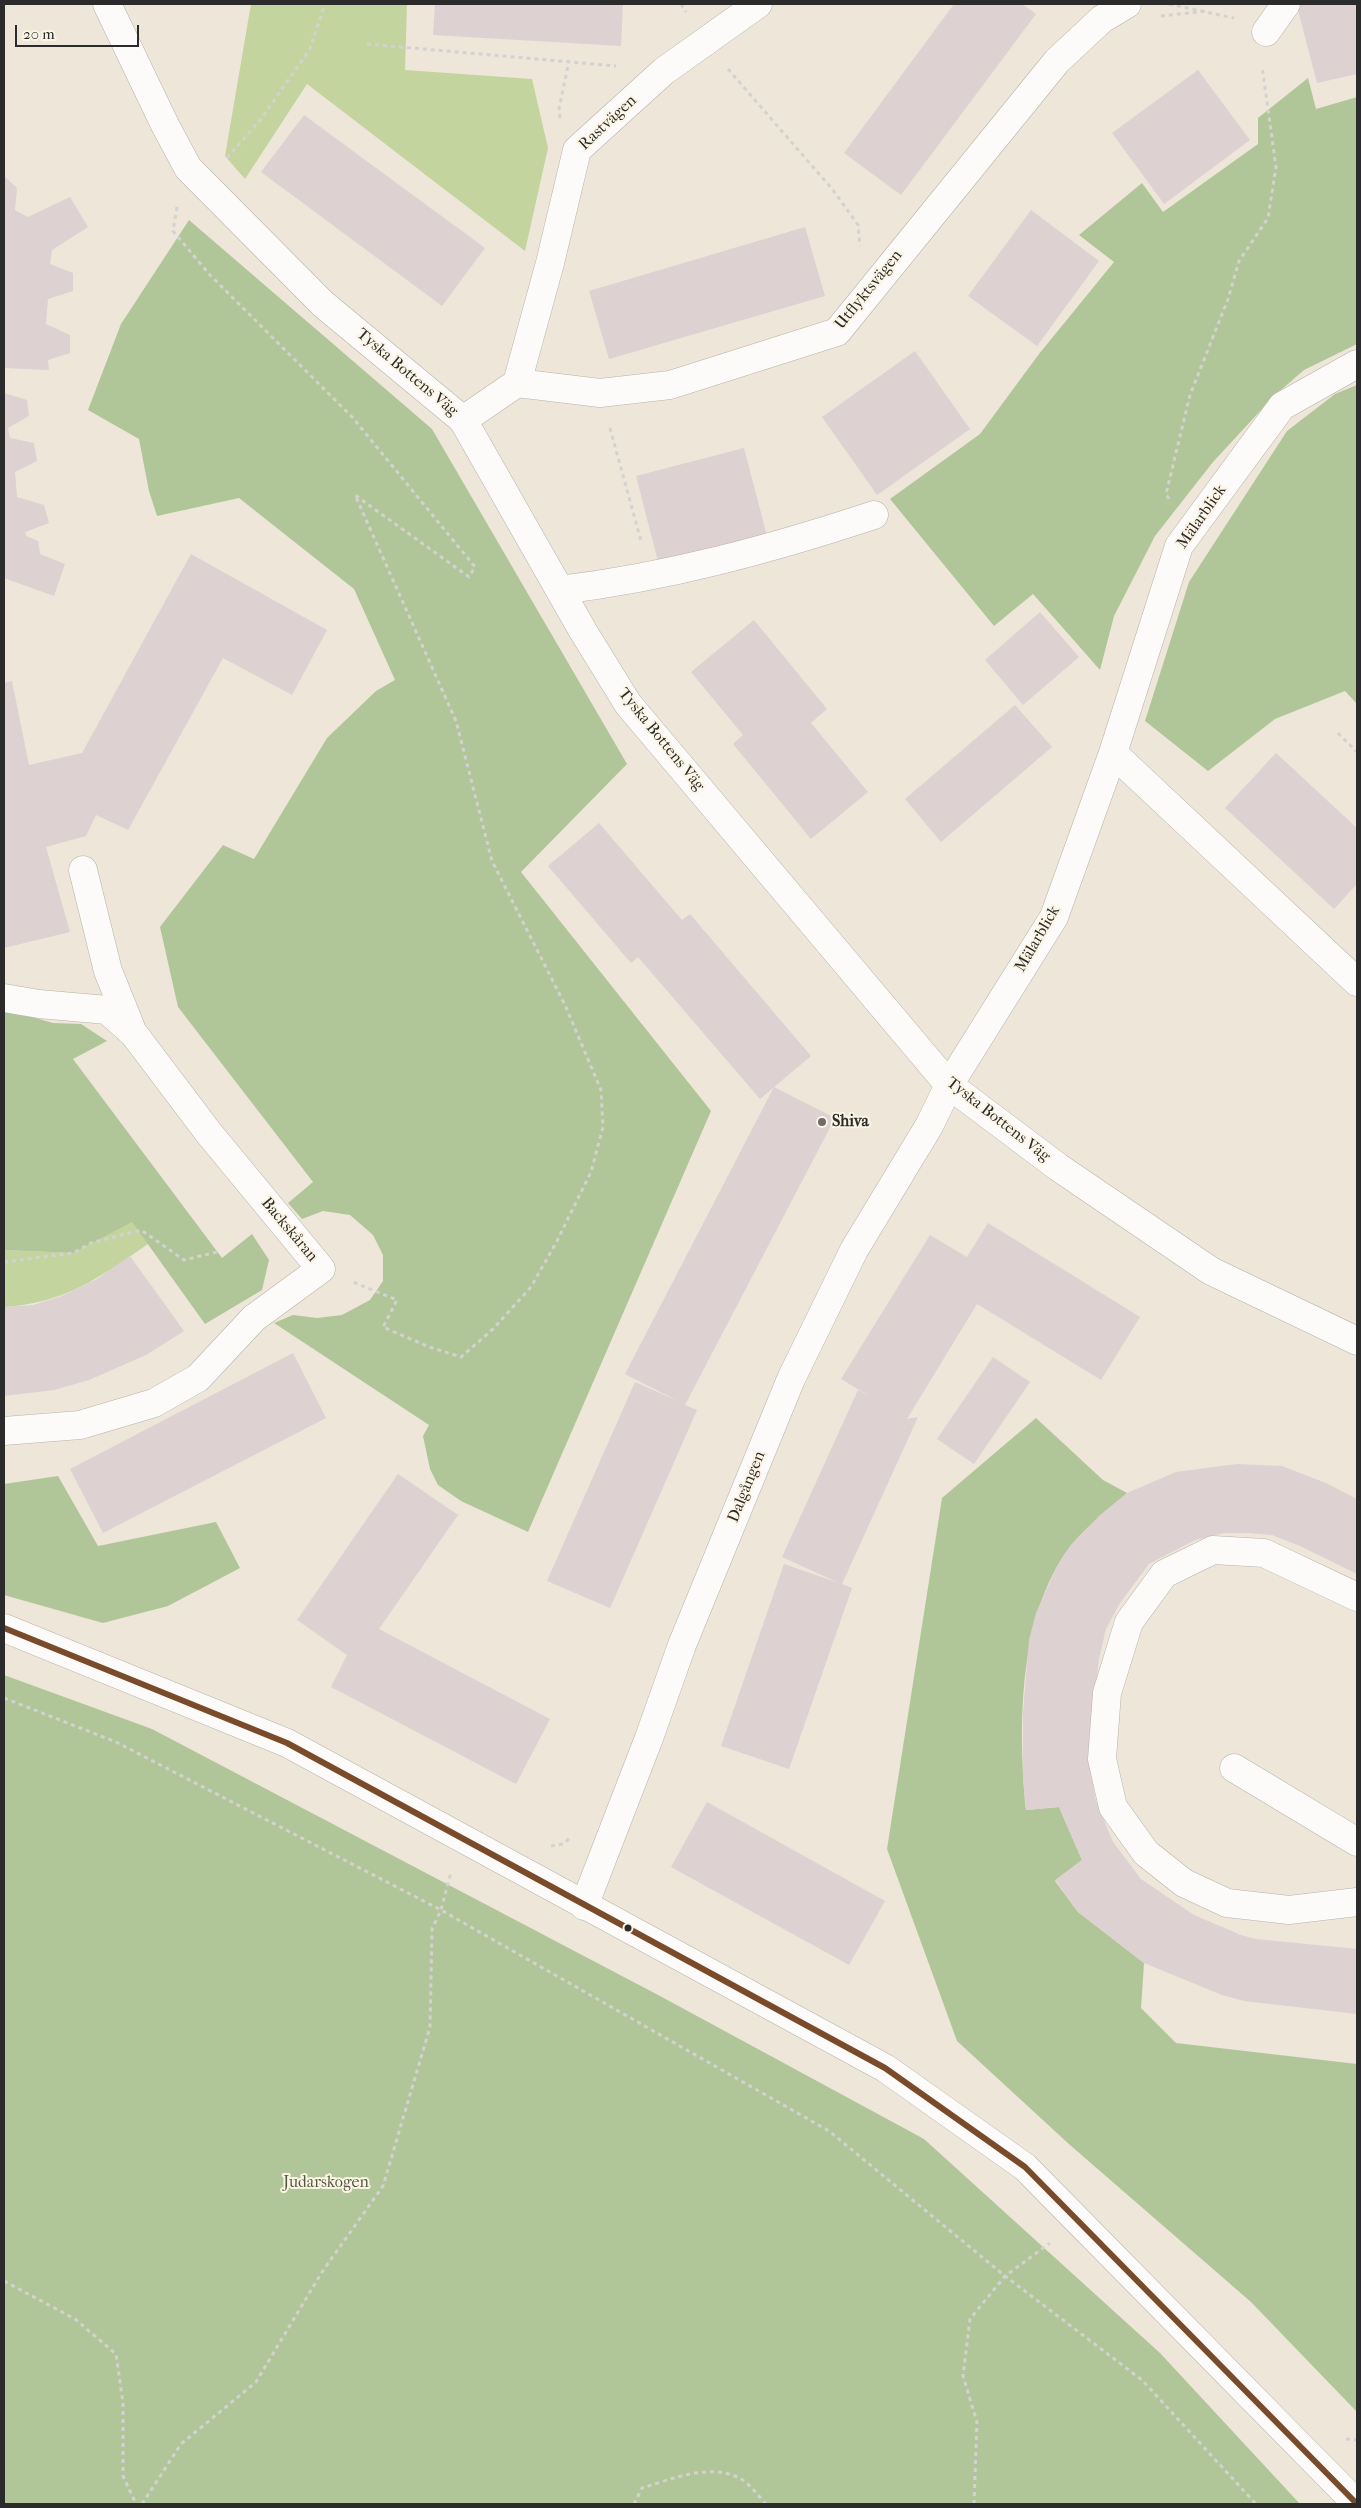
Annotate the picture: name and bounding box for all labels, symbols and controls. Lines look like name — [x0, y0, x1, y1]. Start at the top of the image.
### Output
scale bar — [18, 15, 141, 47]
text: 20 m — [23, 25, 55, 43]
street label: Rastvägen — [575, 91, 641, 155]
street label: Utflyktsvägen — [831, 246, 907, 334]
street label: Tyska Bottens Väg — [352, 325, 462, 421]
street label: Mälarblick — [1173, 482, 1231, 552]
street label: Tyska Bottens Väg — [614, 685, 708, 795]
street label: Mälarblick — [1011, 903, 1065, 975]
street label: Tyska Bottens Väg — [942, 1073, 1054, 1167]
place label: Shiva — [832, 1112, 869, 1132]
marker: Shiva — [816, 1116, 828, 1128]
street label: Backskåran — [257, 1194, 321, 1266]
street label: Dalgången — [724, 1449, 770, 1525]
unlabelled marker — [623, 1923, 633, 1933]
park label: Judarskogen — [283, 2173, 369, 2193]

